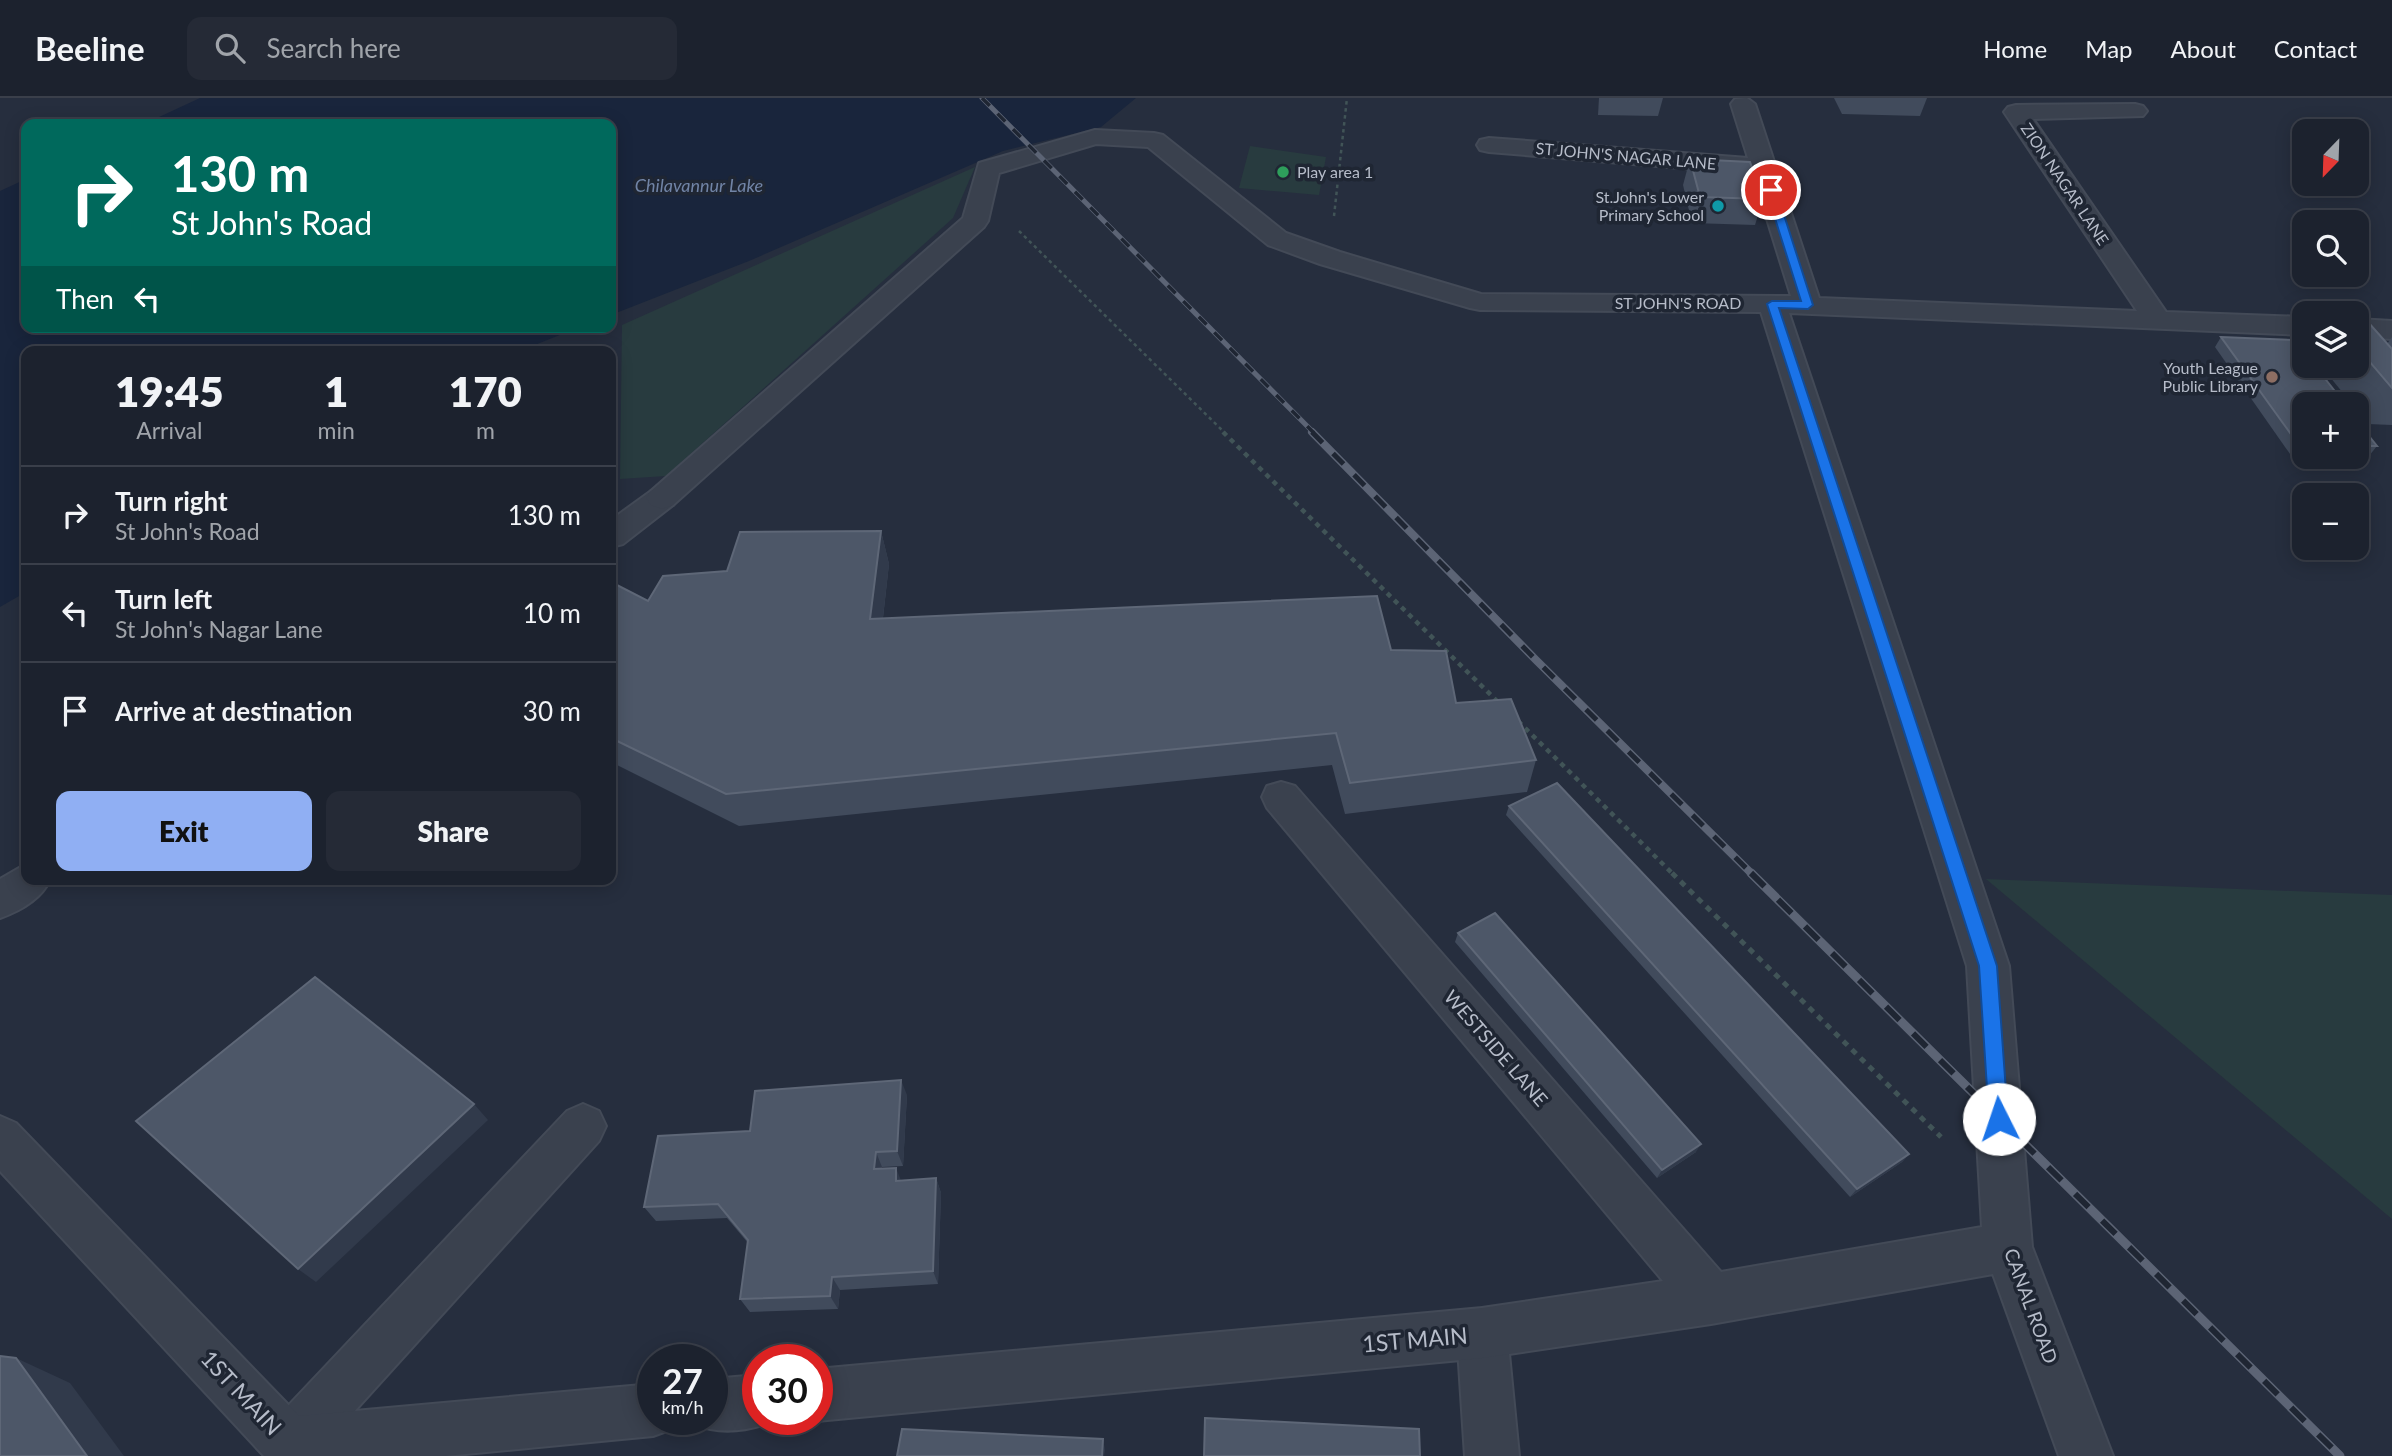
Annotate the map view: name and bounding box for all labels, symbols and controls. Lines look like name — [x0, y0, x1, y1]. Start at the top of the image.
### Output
search box — [187, 17, 677, 80]
text: Beeline — [35, 28, 145, 68]
icon: search — [211, 29, 249, 67]
text: Search here — [267, 32, 401, 64]
text: Home — [1983, 34, 2047, 63]
text: Map — [2085, 34, 2133, 63]
text: About — [2171, 34, 2236, 63]
text: Contact — [2274, 34, 2357, 63]
street label: ZION NAGAR LANE — [2018, 119, 2113, 248]
north arrow — [2292, 119, 2370, 196]
map controls — [2292, 119, 2369, 560]
street label: ST JOHN'S NAGAR LANE — [1535, 138, 1717, 173]
text: 130 m — [171, 144, 309, 202]
icon: right — [56, 147, 147, 238]
pin — [1741, 160, 1801, 220]
place label: Play area 1 — [1297, 162, 1373, 181]
marker: Play area 1 — [1275, 164, 1291, 180]
icon: arrive — [1752, 171, 1790, 209]
water label: Chilavannur Lake — [635, 174, 763, 196]
place label: St.John's Lower Primary School — [1595, 187, 1704, 224]
marker: St.John's Lower Primary School — [1710, 198, 1726, 214]
text: St John's Road — [171, 203, 372, 242]
button: search — [2292, 210, 2369, 287]
icon: left — [128, 280, 166, 318]
text: Then — [56, 283, 114, 315]
street label: ST JOHN'S ROAD — [1615, 293, 1741, 312]
button: layers — [2292, 301, 2369, 378]
place label: Youth League Public Library — [2162, 358, 2259, 395]
text: 19:45 — [115, 366, 224, 416]
text: 1 — [324, 366, 348, 416]
text: 170 — [449, 366, 522, 416]
marker: Youth League Public Library — [2264, 369, 2280, 385]
button: + — [2292, 392, 2369, 469]
text: Arrival — [136, 416, 202, 444]
text: min — [318, 416, 355, 444]
text: m — [476, 416, 495, 444]
button: − — [2292, 483, 2369, 560]
text: Turn right — [115, 485, 228, 517]
icon: right — [56, 496, 94, 534]
text: 130 m — [508, 499, 581, 531]
text: St John's Road — [115, 517, 260, 545]
text: Turn left — [115, 583, 212, 615]
icon: left — [56, 594, 94, 632]
text: 10 m — [523, 597, 581, 629]
text: St John's Nagar Lane — [115, 615, 323, 643]
icon: arrive — [56, 692, 94, 730]
text: Arrive at destination — [115, 695, 352, 727]
text: 30 m — [523, 695, 581, 727]
button: Exit — [56, 791, 312, 871]
button: Share — [326, 791, 581, 871]
street label: WESTSIDE LANE — [1440, 985, 1553, 1110]
position arrow — [1962, 1082, 2036, 1156]
street label: CANAL ROAD — [2000, 1245, 2063, 1367]
street label: 1ST MAIN — [1361, 1320, 1469, 1358]
street label: 1ST MAIN — [196, 1344, 288, 1440]
speed limit sign: 30 — [742, 1344, 833, 1435]
text: 27 — [662, 1359, 703, 1401]
text: km/h — [661, 1396, 704, 1418]

